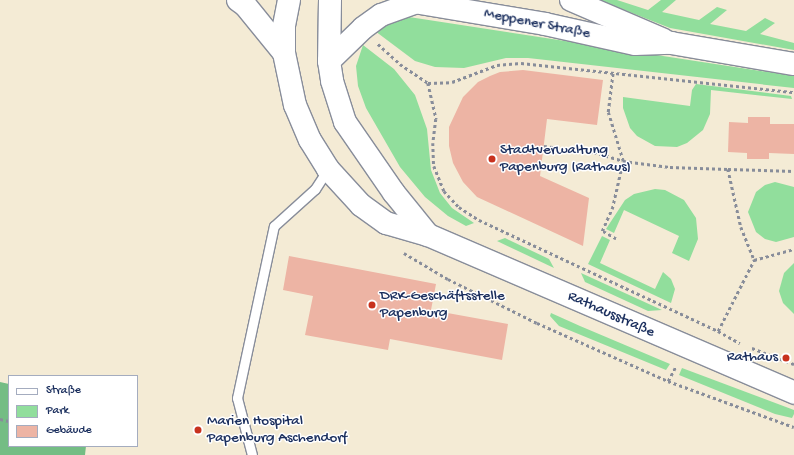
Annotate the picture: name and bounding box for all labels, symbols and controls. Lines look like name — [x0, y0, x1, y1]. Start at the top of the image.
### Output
street label: Meppener Straße — [482, 5, 592, 43]
place label: Stadtverwaltung Papenburg (Rathaus) — [500, 141, 631, 176]
marker: Stadtverwaltung Papenburg (Rathaus) — [487, 154, 497, 164]
place label: DRK-Geschäftsstelle Papenburg — [380, 287, 505, 322]
street label: Rathausstraße — [565, 288, 657, 342]
marker: DRK-Geschäftsstelle Papenburg — [367, 300, 377, 310]
place label: Rathaus — [727, 349, 778, 367]
marker: Rathaus — [781, 353, 791, 363]
legend — [8, 375, 138, 447]
text: Straße — [46, 384, 81, 398]
text: Park — [46, 404, 69, 418]
place label: Marien Hospital Papenburg Aschendorf — [207, 412, 347, 447]
text: Gebäude — [46, 424, 92, 438]
marker: Marien Hospital Papenburg Aschendorf — [192, 424, 204, 436]

